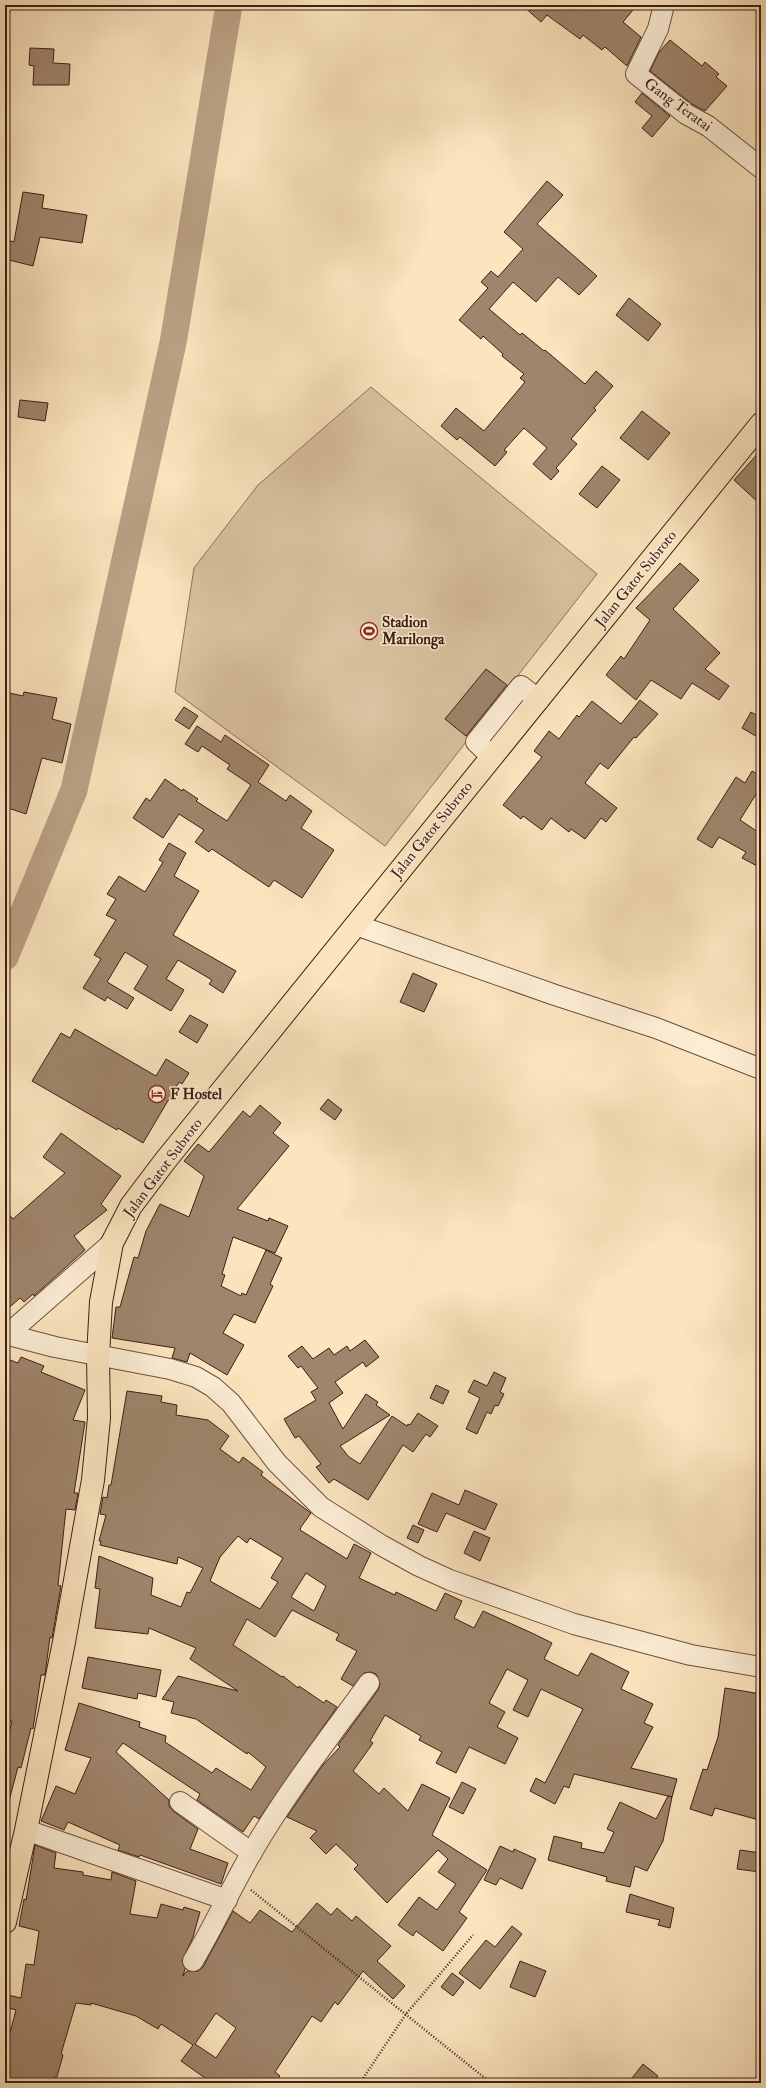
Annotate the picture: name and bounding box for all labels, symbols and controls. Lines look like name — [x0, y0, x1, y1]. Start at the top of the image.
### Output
street label: Gang Teratai — [640, 74, 716, 136]
street label: Jalan Gatot Subroto — [590, 526, 682, 633]
place label: Stadion Marilonga — [381, 613, 445, 650]
sports icon: Stadion Marilonga — [359, 621, 379, 641]
street label: Jalan Gatot Subroto — [386, 777, 478, 884]
hotel icon: F Hostel — [147, 1084, 167, 1104]
place label: F Hostel — [170, 1085, 222, 1104]
street label: Jalan Gatot Subroto — [119, 1114, 207, 1223]

